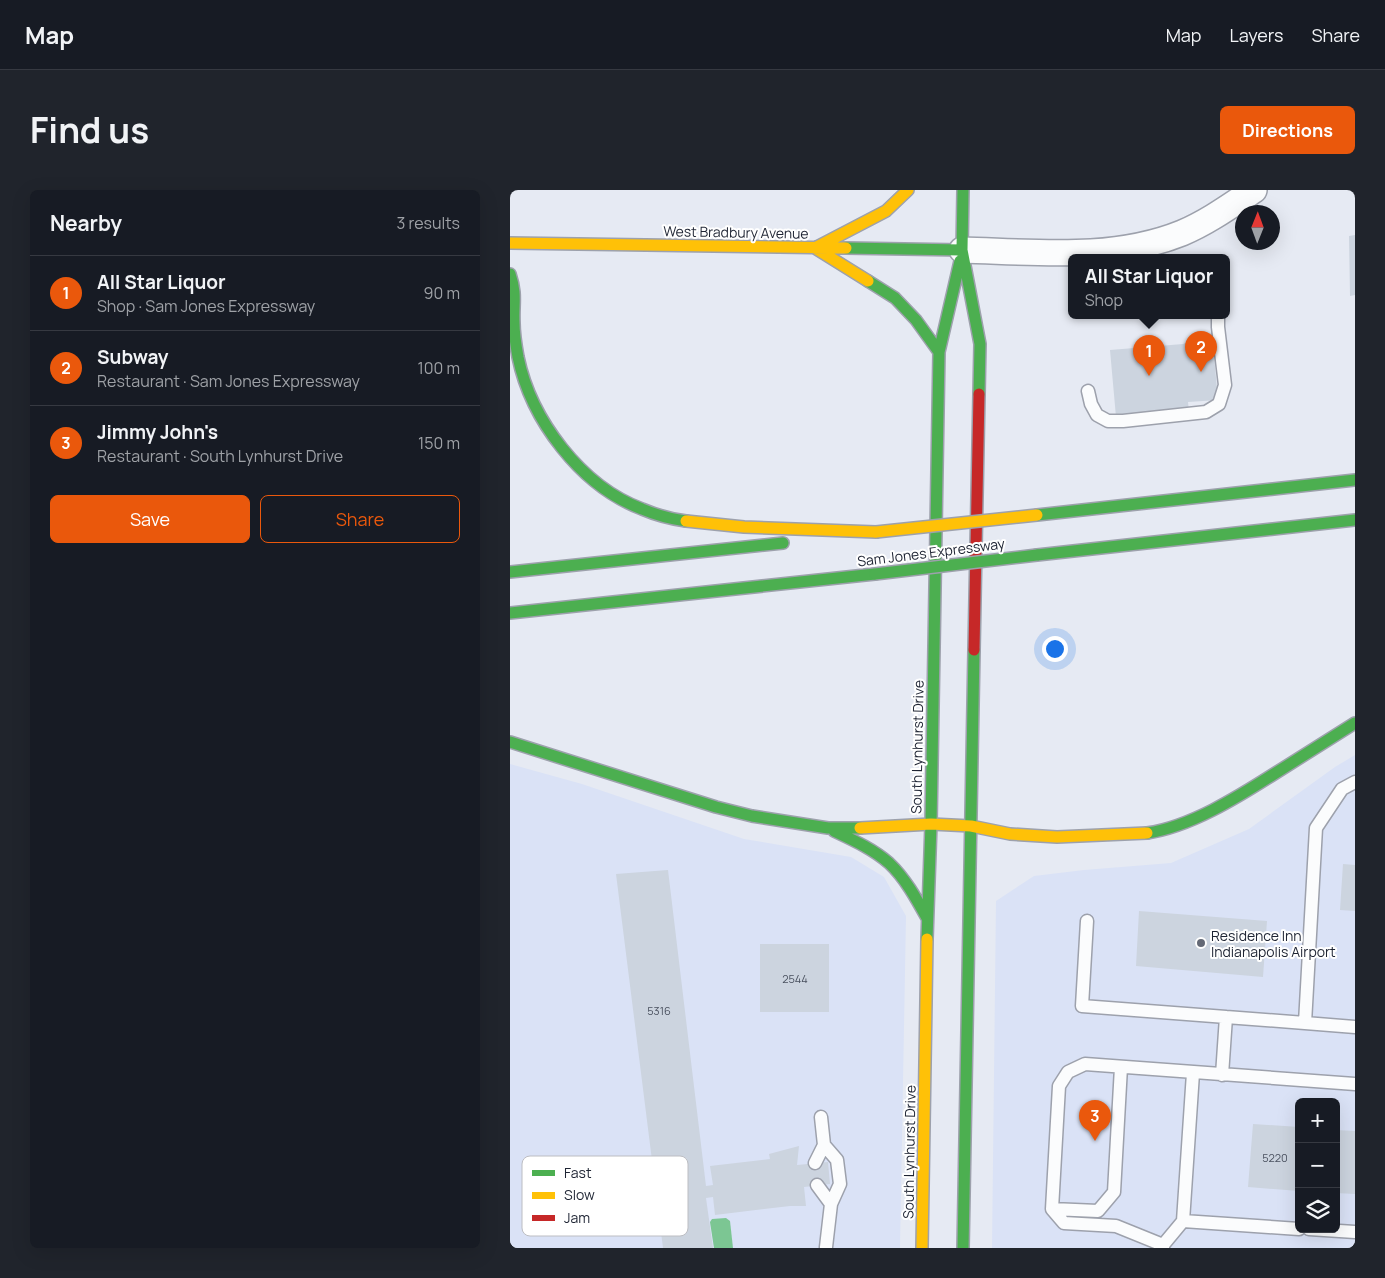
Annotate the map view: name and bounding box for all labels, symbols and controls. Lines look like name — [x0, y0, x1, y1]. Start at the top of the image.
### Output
text: Map — [25, 18, 74, 51]
text: Map — [1166, 23, 1201, 47]
text: Layers — [1229, 23, 1283, 47]
text: Share — [1311, 23, 1360, 47]
text: Find us — [30, 106, 149, 154]
button: Directions — [1220, 106, 1355, 154]
north arrow — [1235, 205, 1280, 250]
text: Nearby — [50, 209, 122, 237]
text: 3 results — [397, 212, 460, 234]
street label: West Bradbury Avenue — [663, 221, 809, 243]
popup — [1068, 254, 1230, 319]
text: All Star Liquor — [1085, 263, 1213, 289]
text: All Star Liquor — [97, 269, 226, 295]
text: 1 — [62, 282, 70, 304]
text: 90 m — [424, 282, 460, 304]
text: Shop — [1085, 289, 1123, 311]
text: Shop · Sam Jones Expressway — [97, 295, 315, 317]
pin: 2 — [1185, 331, 1217, 372]
pin: 1 — [1133, 335, 1165, 376]
text: Subway — [97, 344, 168, 370]
text: 2 — [61, 357, 71, 379]
text: 100 m — [417, 357, 460, 379]
text: Restaurant · Sam Jones Expressway — [97, 370, 360, 392]
text: Jimmy John's — [97, 419, 218, 445]
text: 3 — [61, 432, 71, 454]
text: 150 m — [418, 432, 460, 454]
text: Restaurant · South Lynhurst Drive — [97, 445, 343, 467]
button: Save — [50, 495, 250, 543]
button: Share — [260, 495, 460, 543]
street label: Sam Jones Expressway — [856, 533, 1007, 570]
your location — [1042, 636, 1068, 662]
street label: South Lynhurst Drive — [906, 680, 928, 814]
place label: Residence Inn Indianapolis Airport — [1211, 926, 1336, 961]
marker: Residence Inn Indianapolis Airport — [1195, 937, 1207, 949]
house number: 2544 — [782, 971, 808, 986]
house number: 5316 — [647, 1003, 671, 1018]
street label: South Lynhurst Drive — [898, 1085, 920, 1219]
map controls — [1295, 1098, 1340, 1233]
button: + — [1295, 1098, 1340, 1143]
pin: 3 — [1079, 1100, 1111, 1141]
button: − — [1295, 1143, 1340, 1188]
house number: 5220 — [1262, 1150, 1288, 1165]
legend — [522, 1156, 688, 1236]
text: Fast — [564, 1163, 592, 1182]
text: Slow — [564, 1185, 595, 1204]
button: layers — [1295, 1188, 1340, 1233]
text: Jam — [564, 1208, 590, 1227]

